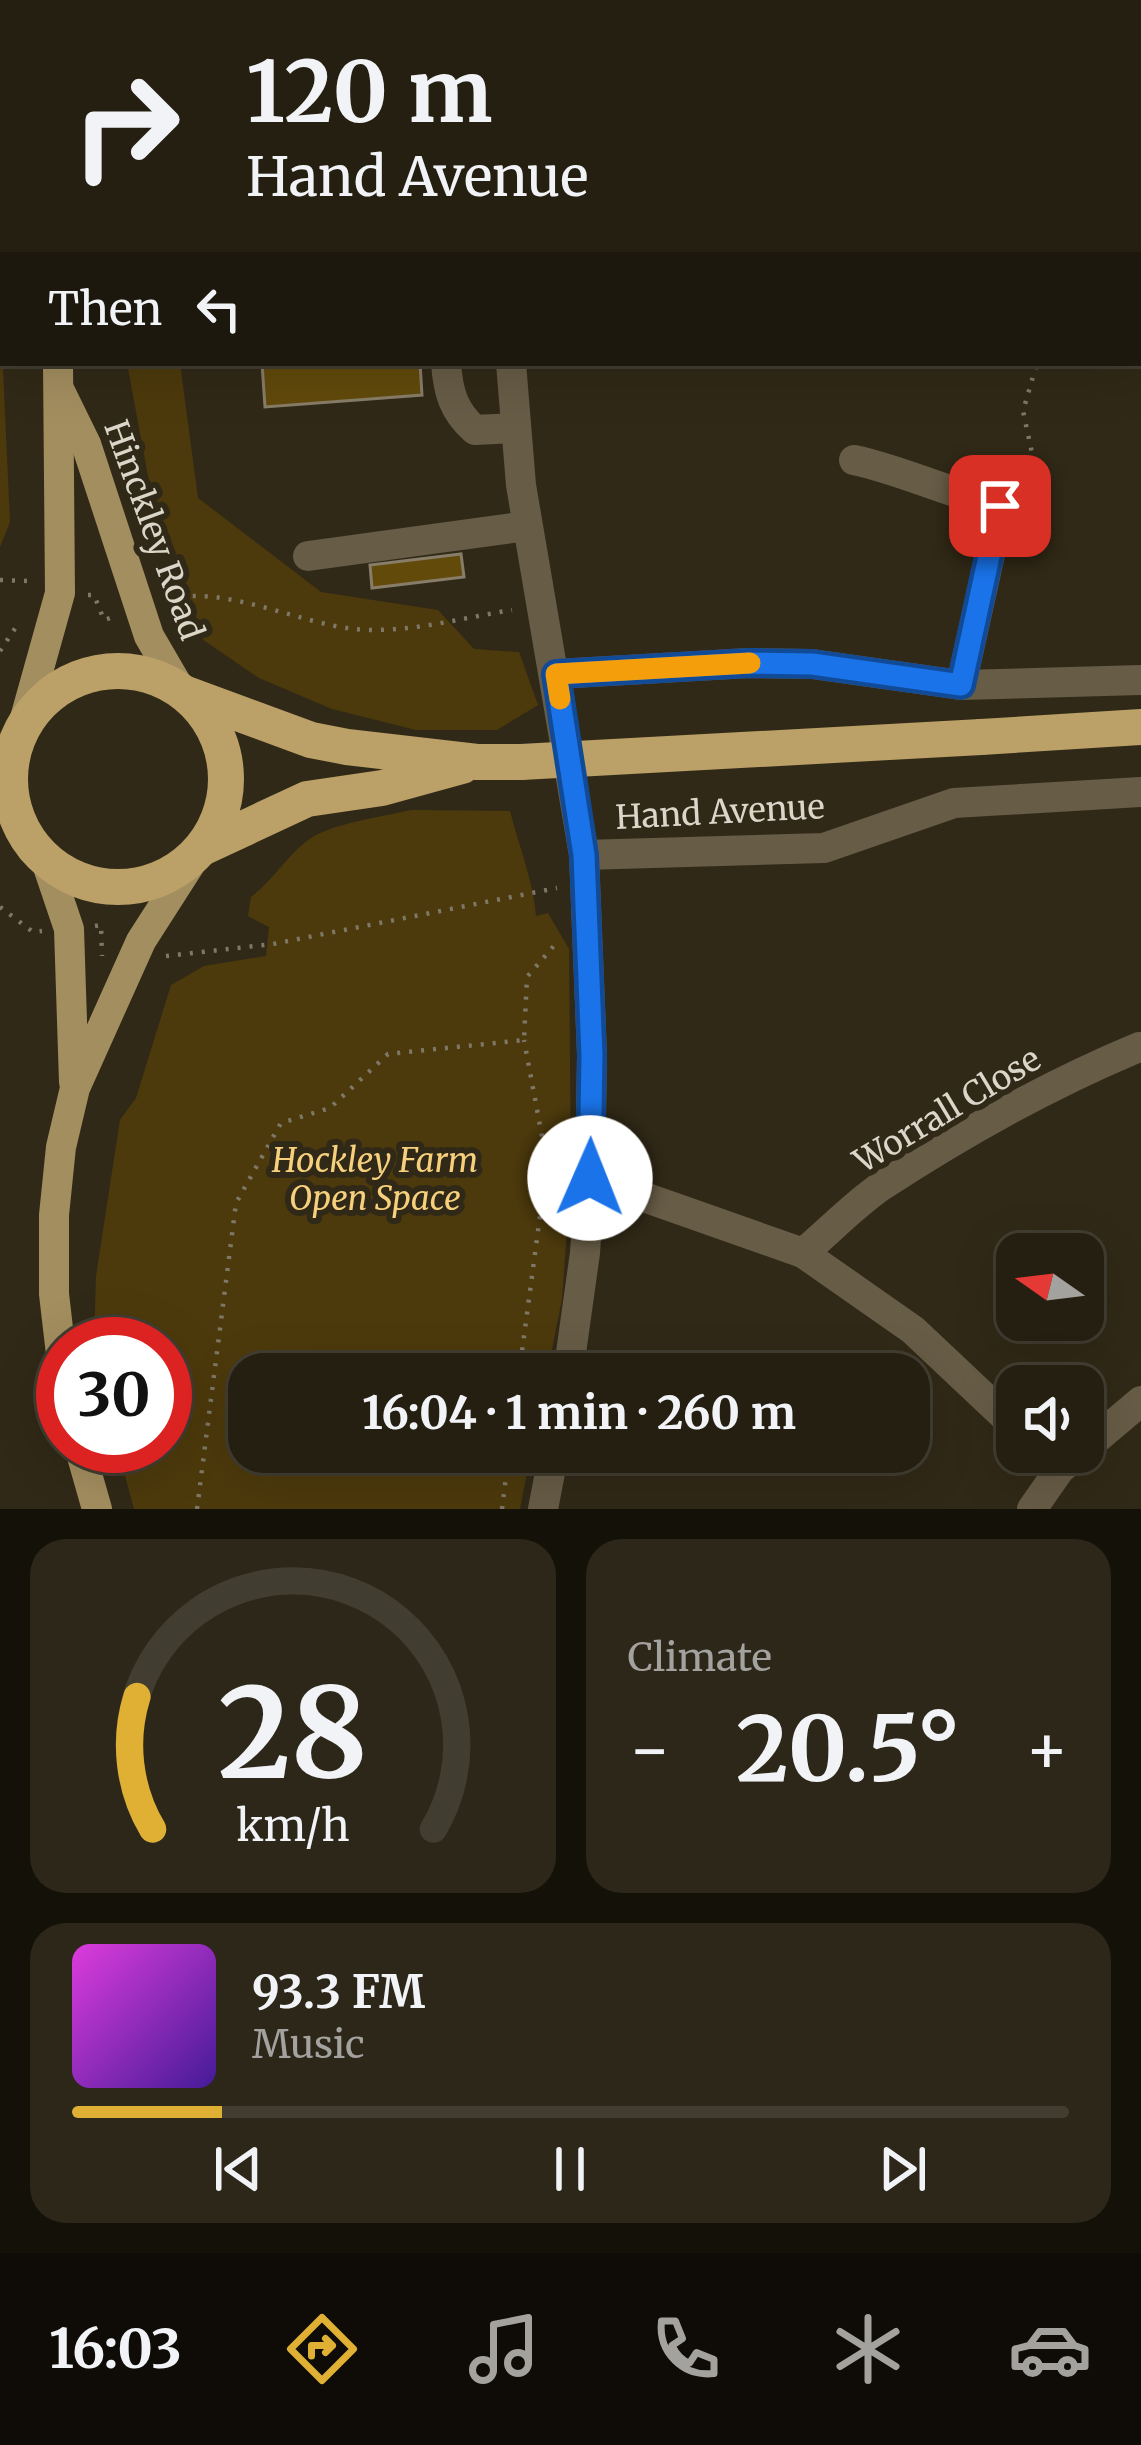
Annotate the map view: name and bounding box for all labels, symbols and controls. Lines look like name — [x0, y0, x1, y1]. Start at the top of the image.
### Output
text: 120 m — [246, 39, 493, 145]
icon: right — [48, 48, 204, 204]
text: Hand Avenue — [246, 143, 588, 211]
icon: left — [186, 276, 252, 342]
text: Then — [48, 281, 162, 337]
street label: Hinckley Road — [95, 415, 213, 646]
pin — [949, 455, 1051, 557]
icon: arrive — [967, 473, 1033, 539]
street label: Hand Avenue — [614, 786, 826, 838]
street label: Worrall Close — [845, 1038, 1048, 1182]
position arrow — [527, 1115, 653, 1241]
park label: Hockley Farm Open Space — [271, 1140, 478, 1219]
north arrow — [996, 1233, 1104, 1341]
map controls — [996, 1233, 1104, 1473]
speed limit sign: 30 — [36, 1317, 192, 1473]
button: sound — [996, 1365, 1104, 1473]
text: 16:04 · 1 min · 260 m — [362, 1385, 796, 1441]
text: Climate — [628, 1633, 772, 1682]
text: 28 — [218, 1655, 368, 1812]
text: 20.5° — [736, 1692, 961, 1806]
text: − — [628, 1708, 672, 1791]
text: + — [1025, 1708, 1069, 1791]
text: km/h — [236, 1799, 350, 1853]
text: 93.3 FM — [252, 1964, 425, 2020]
text: Music — [252, 2020, 365, 2069]
icon: previous — [205, 2136, 271, 2202]
icon: pause — [537, 2136, 603, 2202]
icon: next — [870, 2136, 936, 2202]
icon: directions — [280, 2307, 364, 2391]
icon: music — [462, 2307, 546, 2391]
icon: phone — [644, 2307, 728, 2391]
icon: climate — [826, 2307, 910, 2391]
icon: car — [1008, 2307, 1092, 2391]
text: 16:03 — [49, 2315, 182, 2383]

